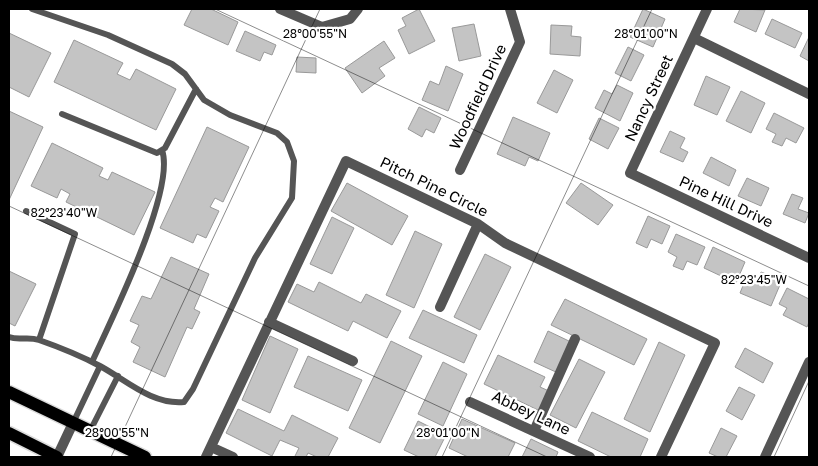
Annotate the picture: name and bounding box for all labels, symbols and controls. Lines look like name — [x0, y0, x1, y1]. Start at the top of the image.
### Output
text: 28°00'55"N — [283, 26, 347, 41]
text: 28°01'00"N — [614, 26, 678, 41]
street label: Woodfield Drive — [445, 41, 509, 152]
street label: Nancy Street — [620, 51, 676, 144]
street label: Pitch Pine Circle — [377, 152, 492, 220]
street label: Pine Hill Drive — [677, 171, 776, 231]
text: 82°23'40"W — [31, 205, 98, 220]
text: 82°23'45"W — [721, 272, 788, 287]
street label: Abbey Lane — [489, 386, 574, 438]
text: 28°00'55"N — [85, 425, 149, 440]
text: 28°01'00"N — [416, 425, 480, 440]

